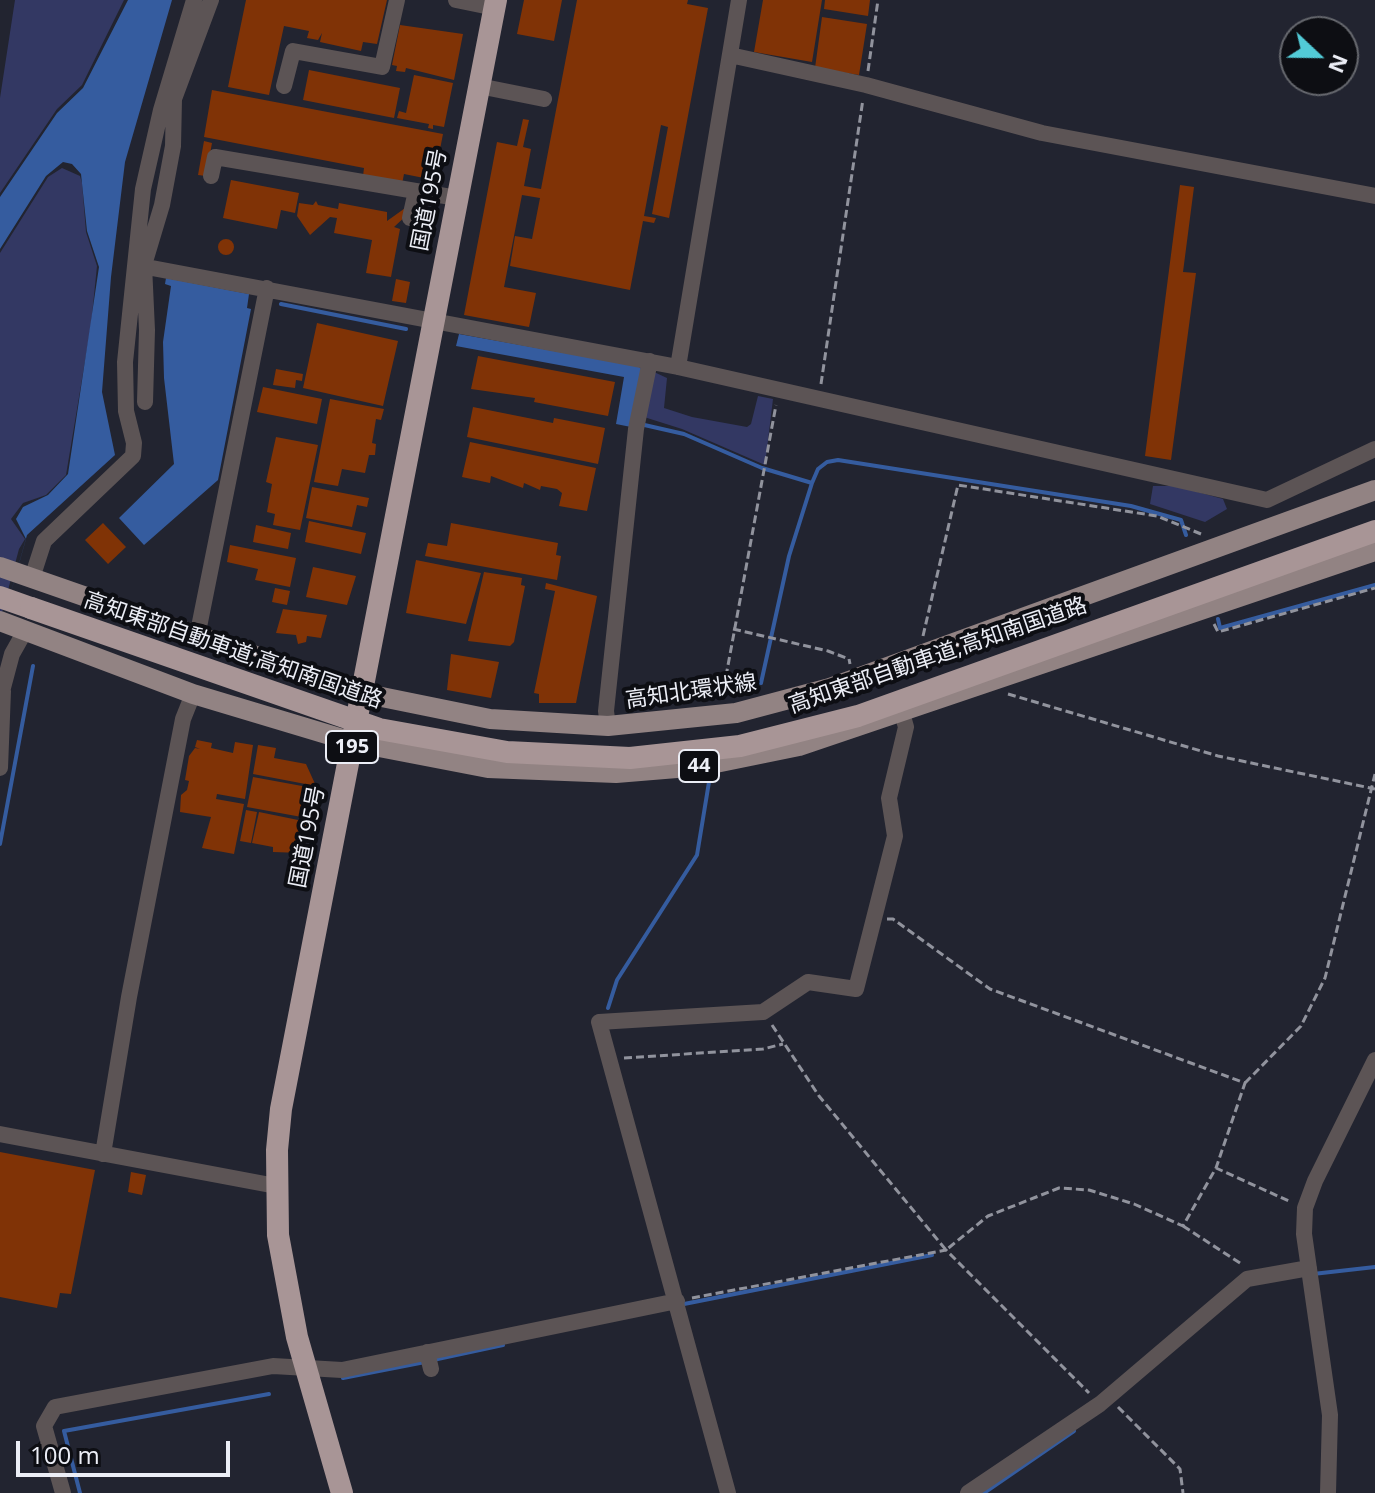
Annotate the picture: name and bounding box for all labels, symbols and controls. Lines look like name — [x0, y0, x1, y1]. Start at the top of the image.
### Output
north arrow — [1279, 16, 1359, 96]
text: N — [1322, 50, 1357, 78]
street label: 国道195号 — [407, 147, 453, 253]
street label: 高知東部自動車道;高知南国道路 — [80, 587, 386, 715]
street label: 高知東部自動車道;高知南国道路 — [785, 592, 1091, 720]
street label: 高知北環状線 — [624, 670, 758, 714]
road number: 195 — [326, 731, 378, 763]
road number: 44 — [679, 750, 719, 782]
street label: 国道195号 — [285, 784, 331, 890]
scale bar — [20, 1425, 234, 1475]
text: 100 m — [30, 1438, 100, 1471]

